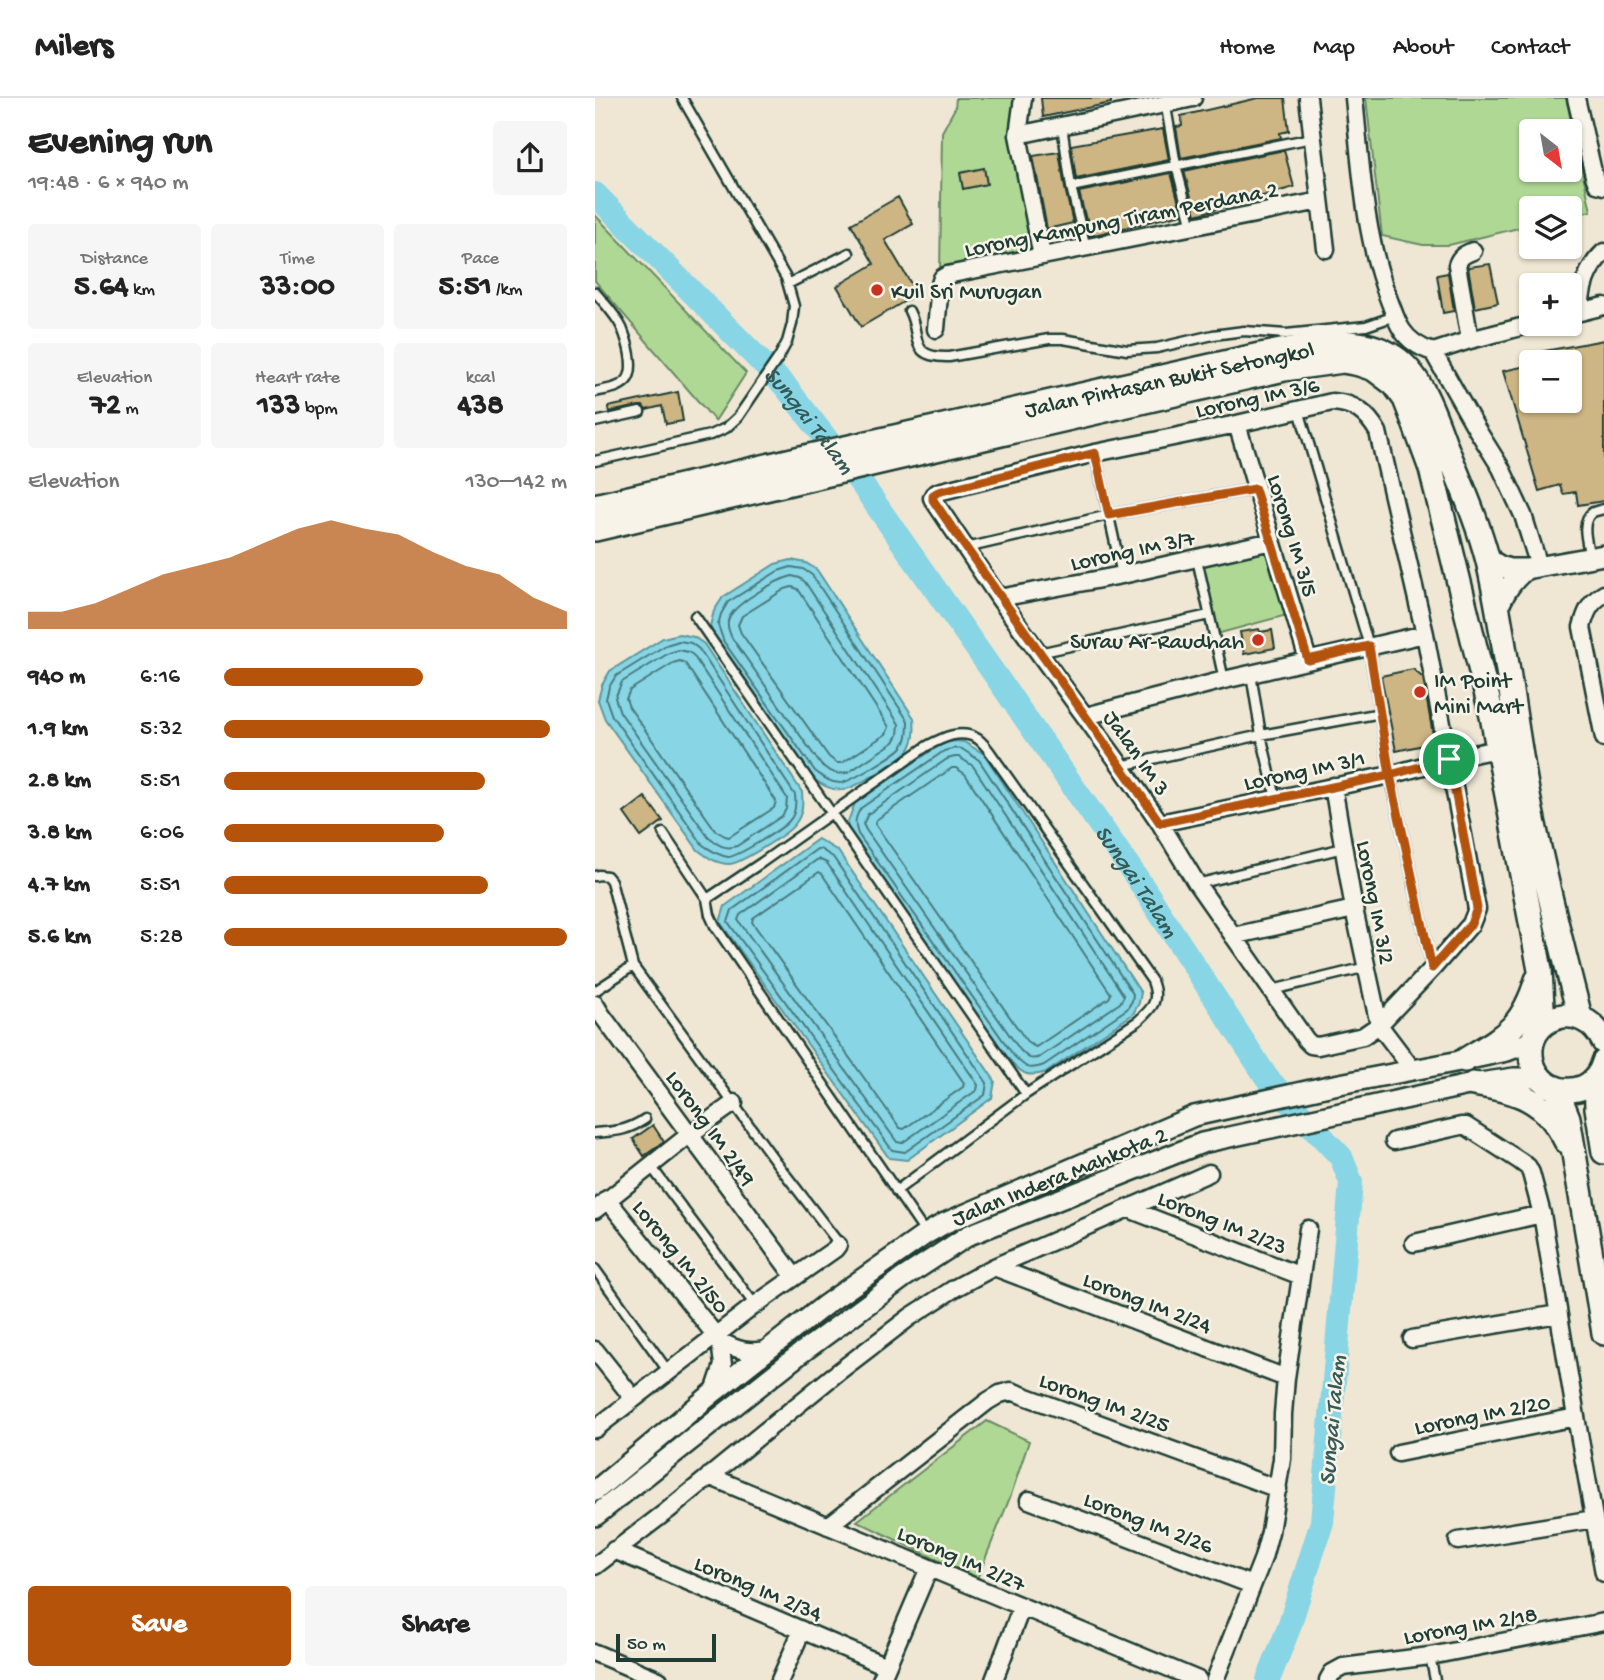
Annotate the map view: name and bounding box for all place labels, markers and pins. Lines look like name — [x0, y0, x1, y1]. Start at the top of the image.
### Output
place label: Kuil Sri Murugan — [891, 280, 1042, 307]
marker: Kuil Sri Murugan — [869, 282, 885, 298]
place label: Surau Ar-Raudhah — [1070, 630, 1244, 657]
marker: Surau Ar-Raudhah — [1250, 632, 1266, 648]
place label: IM Point Mini Mart — [1434, 669, 1524, 722]
marker: IM Point Mini Mart — [1412, 684, 1428, 700]
pin — [1419, 729, 1479, 789]

